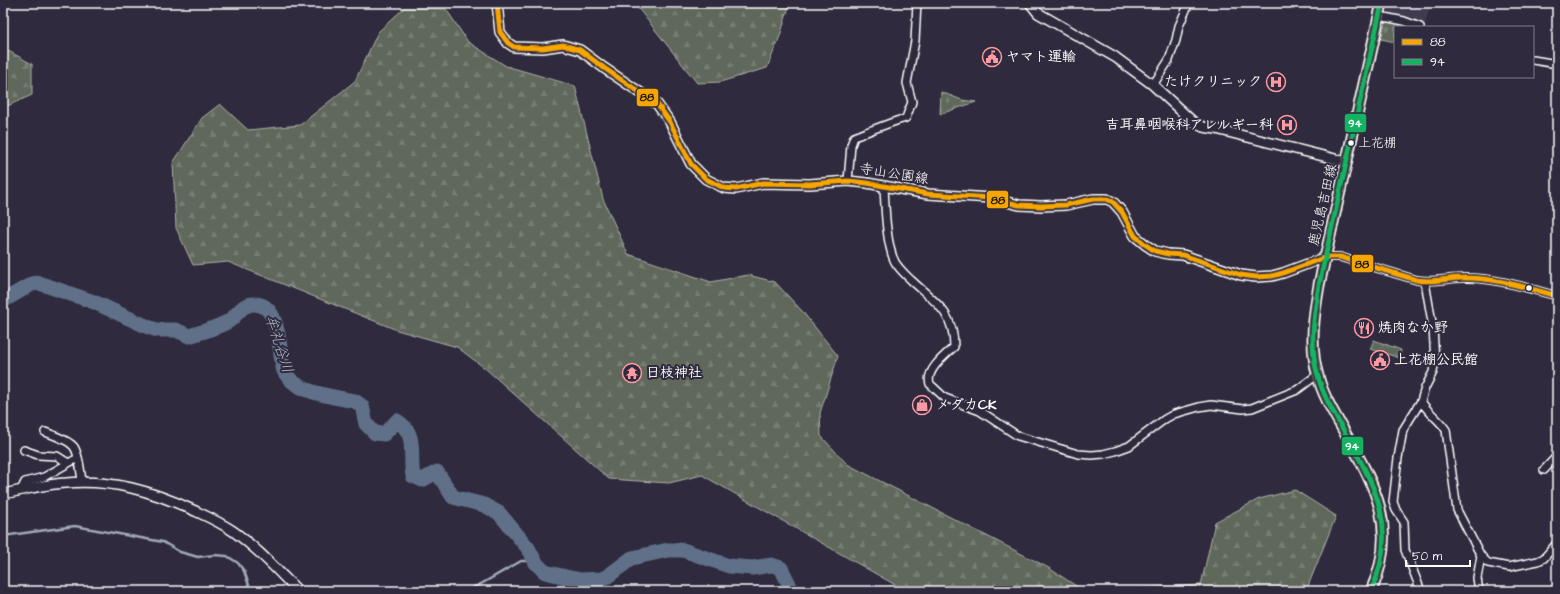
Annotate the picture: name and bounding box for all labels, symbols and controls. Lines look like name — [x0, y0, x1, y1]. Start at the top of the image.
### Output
legend — [1394, 26, 1534, 78]
text: 88 — [1430, 34, 1446, 51]
public building icon: ヤマト運輸 — [981, 46, 1003, 68]
place label: ヤマト運輸 — [1006, 47, 1076, 67]
text: 94 — [1430, 54, 1445, 71]
hospital icon: たけクリニック — [1265, 71, 1287, 93]
place label: たけクリニック — [1164, 72, 1262, 92]
line badge: 88 — [636, 88, 659, 107]
text: 88 — [640, 90, 655, 105]
line badge: 94 — [1344, 113, 1367, 133]
hospital icon: 吉耳鼻咽喉科アレルギー科 — [1276, 114, 1298, 136]
place label: 吉耳鼻咽喉科アレルギー科 — [1105, 115, 1274, 135]
text: 94 — [1348, 116, 1362, 131]
place label: 上花棚 — [1358, 134, 1397, 152]
marker: 上花棚 — [1346, 138, 1356, 148]
street label: 寺山公園線 — [858, 159, 930, 189]
street label: 鹿児島吉田線 — [1304, 162, 1342, 248]
line badge: 88 — [986, 190, 1009, 209]
text: 88 — [991, 193, 1006, 208]
line badge: 88 — [1351, 254, 1374, 273]
text: 88 — [1355, 257, 1370, 272]
unlabelled marker — [1524, 283, 1534, 293]
water label: 牟礼谷川 — [260, 312, 298, 376]
restaurant icon: 焼肉なか野 — [1353, 317, 1375, 339]
place label: 焼肉なか野 — [1378, 318, 1448, 338]
public building icon: 上花棚公民館 — [1369, 349, 1391, 371]
place label: 上花棚公民館 — [1394, 350, 1478, 370]
temple icon: 日枝神社 — [621, 362, 643, 384]
place label: 日枝神社 — [646, 363, 702, 383]
shop icon: メダカCK — [911, 394, 933, 416]
place label: メダカCK — [936, 395, 997, 415]
line badge: 94 — [1341, 436, 1364, 456]
text: 94 — [1345, 439, 1359, 454]
scale bar — [1406, 542, 1470, 568]
text: 50 m — [1412, 548, 1443, 565]

